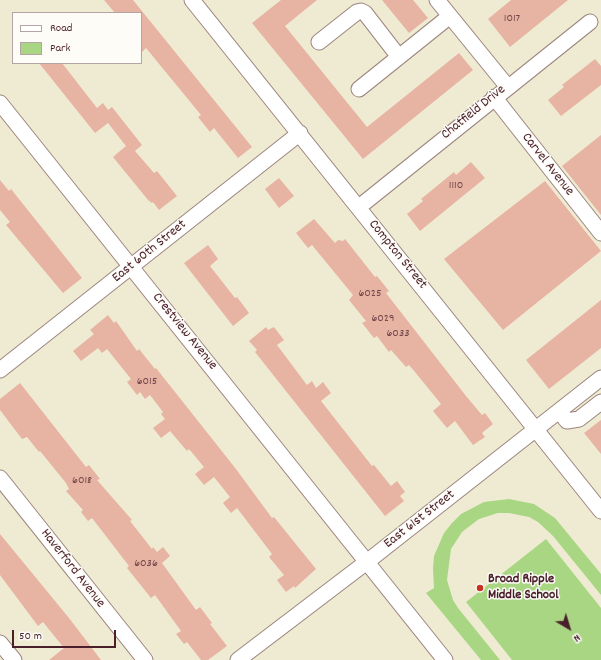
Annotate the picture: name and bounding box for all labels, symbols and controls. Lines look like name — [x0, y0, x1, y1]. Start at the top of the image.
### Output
legend — [12, 12, 142, 64]
house number: 1017 — [504, 12, 520, 26]
text: Road — [50, 20, 72, 37]
text: Park — [50, 40, 70, 57]
street label: Chatfield Drive — [438, 82, 510, 144]
street label: Carvel Avenue — [517, 130, 577, 200]
house number: 1110 — [449, 179, 463, 193]
street label: East 60th Street — [110, 217, 190, 287]
street label: Compton Street — [364, 217, 430, 293]
house number: 6025 — [358, 287, 382, 301]
street label: Crestview Avenue — [148, 290, 220, 374]
house number: 6029 — [371, 312, 395, 326]
house number: 6033 — [386, 327, 410, 341]
house number: 6015 — [137, 375, 157, 389]
house number: 6018 — [72, 474, 92, 488]
street label: East 61st Street — [381, 487, 459, 553]
street label: Haverford Avenue — [36, 526, 108, 612]
house number: 6036 — [134, 557, 158, 571]
place label: Broad Ripple Middle School — [488, 572, 559, 604]
marker: Broad Ripple Middle School — [475, 583, 485, 593]
north arrow — [549, 608, 589, 648]
scale bar — [14, 622, 118, 648]
text: 50 m — [19, 628, 42, 645]
text: N — [569, 629, 583, 645]

